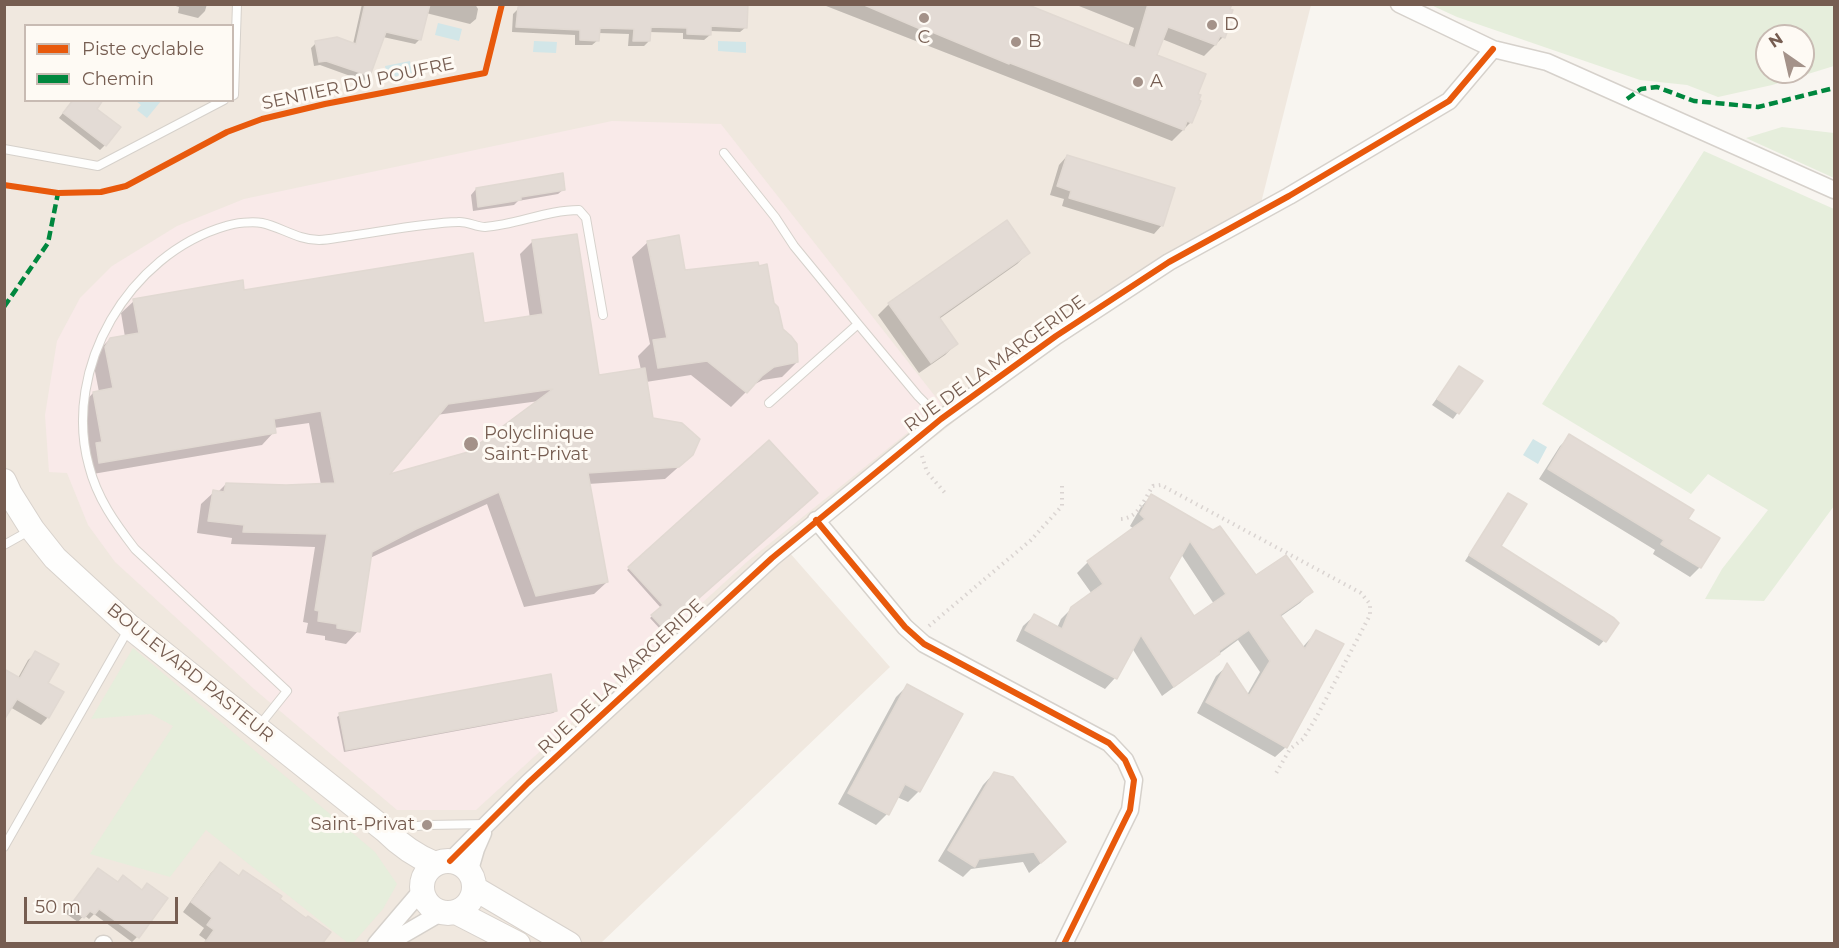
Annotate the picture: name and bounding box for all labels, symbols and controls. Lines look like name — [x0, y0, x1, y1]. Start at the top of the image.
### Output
marker: C — [917, 11, 931, 25]
place label: D — [1224, 14, 1239, 36]
marker: D — [1205, 18, 1219, 32]
legend — [24, 24, 234, 102]
north arrow — [1755, 24, 1815, 84]
place label: C — [918, 27, 930, 49]
text: N — [1765, 29, 1786, 52]
place label: B — [1028, 31, 1042, 53]
marker: B — [1009, 35, 1023, 49]
text: Piste cyclable — [82, 38, 204, 60]
street label: SENTIER DU POUFRE — [260, 53, 456, 115]
text: Chemin — [82, 68, 154, 90]
place label: A — [1150, 71, 1163, 93]
marker: A — [1131, 75, 1145, 89]
street label: RUE DE LA MARGERIDE — [900, 291, 1090, 437]
place label: Polyclinique Saint-Privat — [484, 423, 594, 466]
marker: Polyclinique Saint-Privat — [462, 435, 480, 453]
street label: RUE DE LA MARGERIDE — [534, 595, 708, 759]
street label: BOULEVARD PASTEUR — [102, 599, 278, 747]
place label: Saint-Privat — [311, 814, 415, 836]
marker: Saint-Privat — [420, 818, 434, 832]
scale bar — [27, 885, 182, 923]
text: 50 m — [35, 896, 81, 918]

